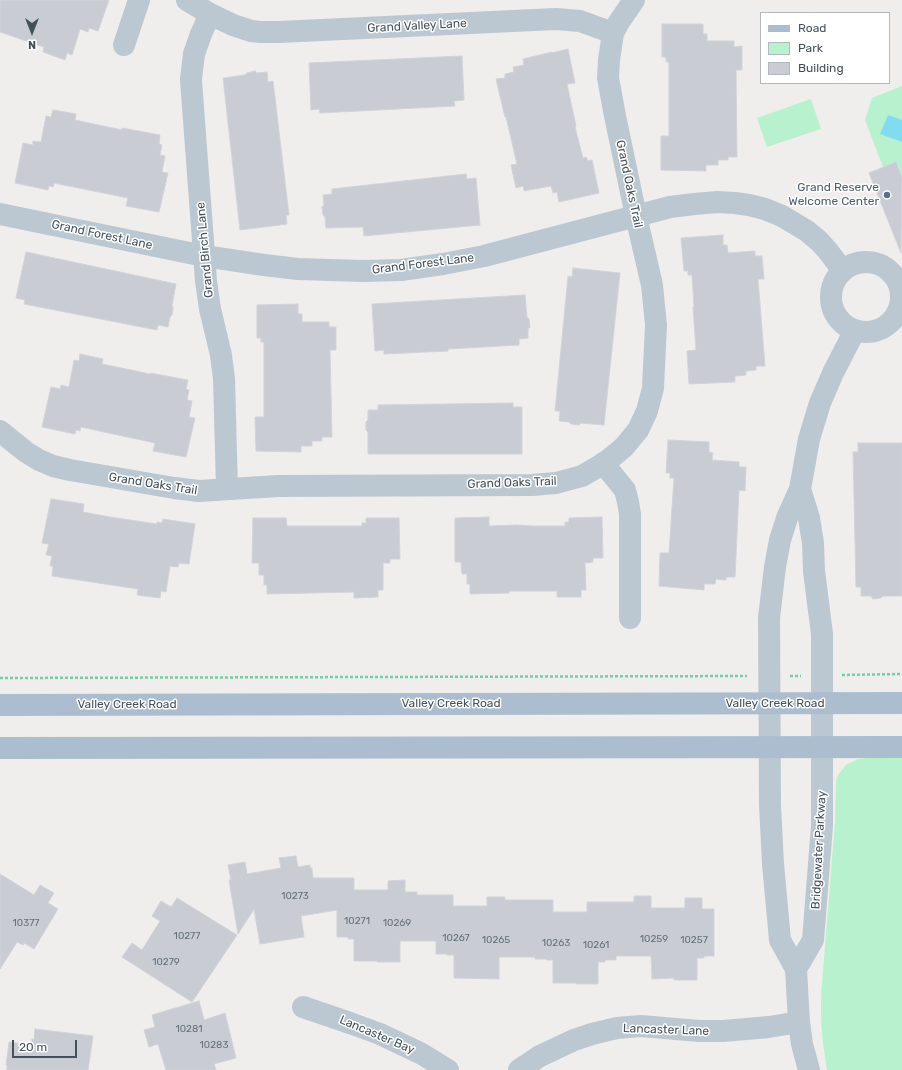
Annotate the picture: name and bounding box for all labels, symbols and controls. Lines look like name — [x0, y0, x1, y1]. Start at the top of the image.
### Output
north arrow — [12, 12, 52, 52]
legend — [760, 12, 890, 84]
street label: Grand Valley Lane — [367, 16, 467, 36]
text: Road — [798, 21, 826, 35]
text: N — [28, 38, 36, 51]
text: Park — [798, 41, 823, 55]
text: Building — [798, 61, 844, 75]
street label: Grand Oaks Trail — [613, 139, 645, 229]
place label: Grand Reserve Welcome Center — [788, 181, 879, 209]
marker: Grand Reserve Welcome Center — [882, 190, 892, 200]
street label: Grand Birch Lane — [194, 201, 216, 299]
street label: Grand Forest Lane — [50, 217, 154, 253]
street label: Grand Forest Lane — [371, 251, 475, 277]
street label: Grand Oaks Trail — [108, 470, 198, 498]
street label: Grand Oaks Trail — [467, 474, 557, 492]
street label: Valley Creek Road — [401, 697, 501, 711]
street label: Valley Creek Road — [725, 697, 825, 711]
street label: Valley Creek Road — [77, 698, 177, 712]
street label: Bridgewater Parkway — [809, 790, 829, 910]
house number: 10273 — [281, 890, 309, 902]
house number: 10271 — [344, 915, 370, 927]
house number: 10377 — [13, 917, 39, 929]
house number: 10269 — [383, 917, 411, 929]
house number: 10277 — [174, 930, 200, 942]
house number: 10267 — [442, 932, 470, 944]
house number: 10259 — [640, 933, 668, 945]
house number: 10265 — [482, 934, 510, 946]
house number: 10257 — [680, 934, 708, 946]
house number: 10263 — [542, 937, 570, 949]
house number: 10261 — [583, 939, 609, 951]
house number: 10279 — [152, 956, 180, 968]
street label: Lancaster Bay — [337, 1013, 417, 1057]
street label: Lancaster Lane — [623, 1021, 709, 1039]
house number: 10281 — [175, 1023, 203, 1035]
scale bar — [14, 1032, 79, 1058]
house number: 10283 — [200, 1039, 228, 1051]
text: 20 m — [19, 1040, 47, 1054]

